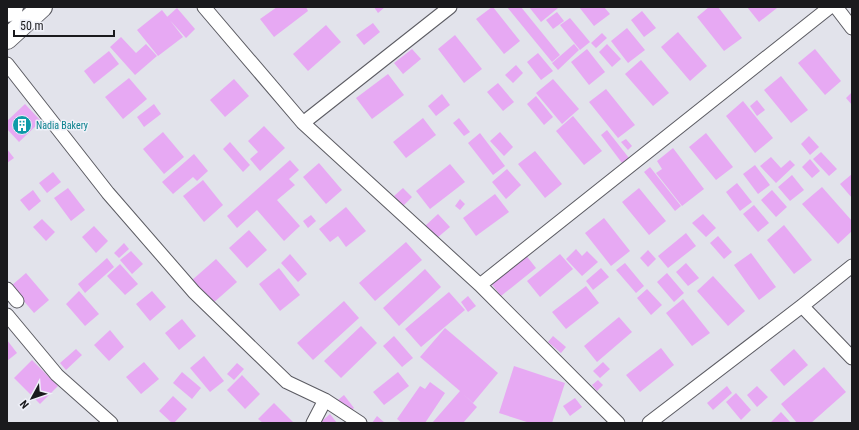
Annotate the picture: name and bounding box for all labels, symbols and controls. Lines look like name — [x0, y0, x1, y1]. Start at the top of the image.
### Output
scale bar — [14, 12, 114, 38]
text: 50 m — [20, 19, 44, 33]
building icon: Nadia Bakery — [11, 114, 33, 136]
place label: Nadia Bakery — [36, 120, 88, 131]
north arrow — [12, 378, 52, 418]
text: N — [17, 397, 32, 411]

